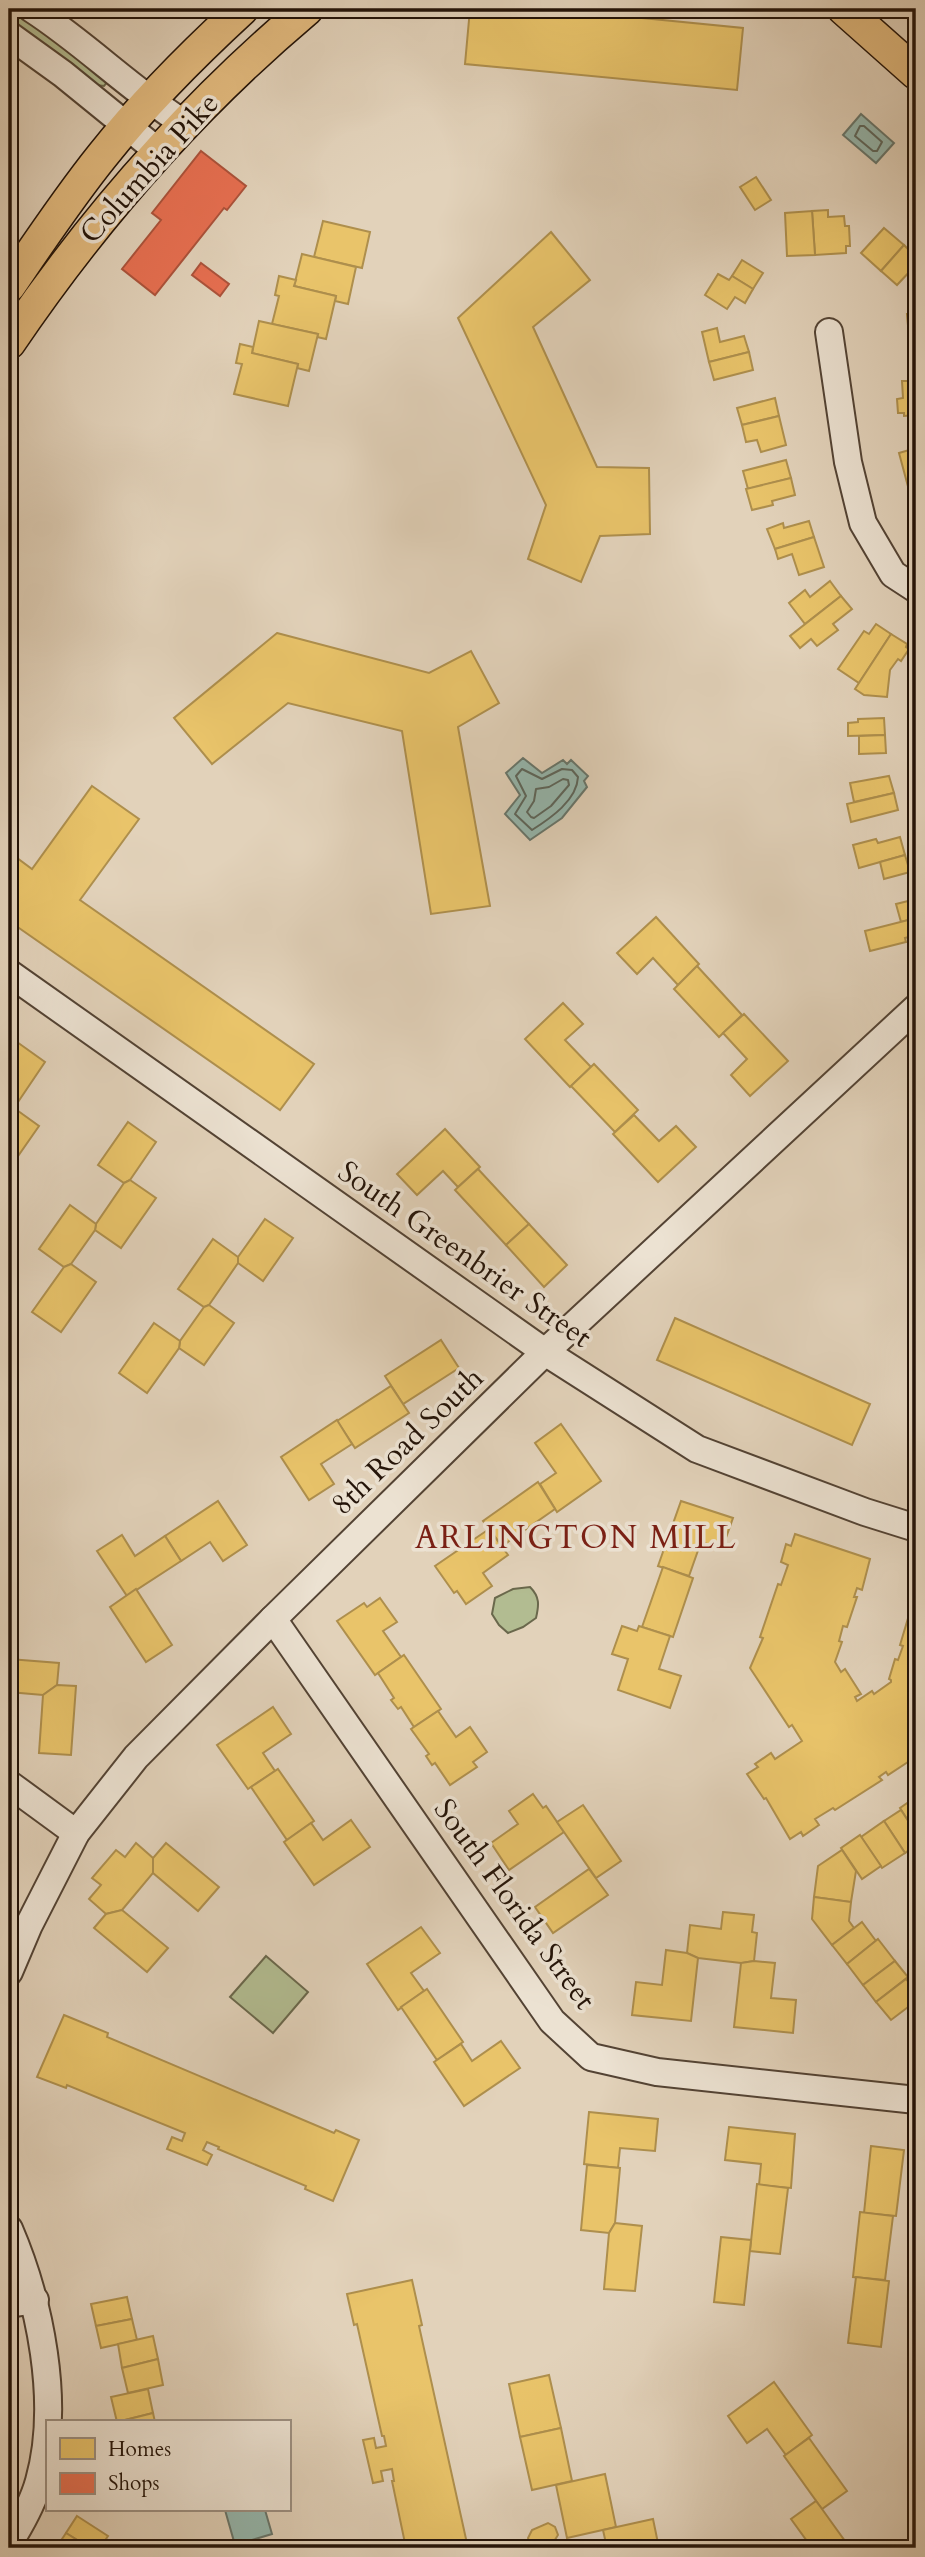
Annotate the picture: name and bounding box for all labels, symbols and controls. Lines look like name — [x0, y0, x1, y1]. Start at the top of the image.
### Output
street label: Columbia Pike — [71, 84, 228, 253]
street label: South Greenbrier Street — [330, 1151, 600, 1358]
street label: 8th Road South — [322, 1358, 493, 1525]
district label: ARLINGTON MILL — [415, 1516, 737, 1560]
street label: South Florida Street — [424, 1791, 605, 2018]
legend — [46, 2420, 290, 2512]
text: Homes — [108, 2435, 171, 2464]
text: Shops — [108, 2469, 160, 2498]

